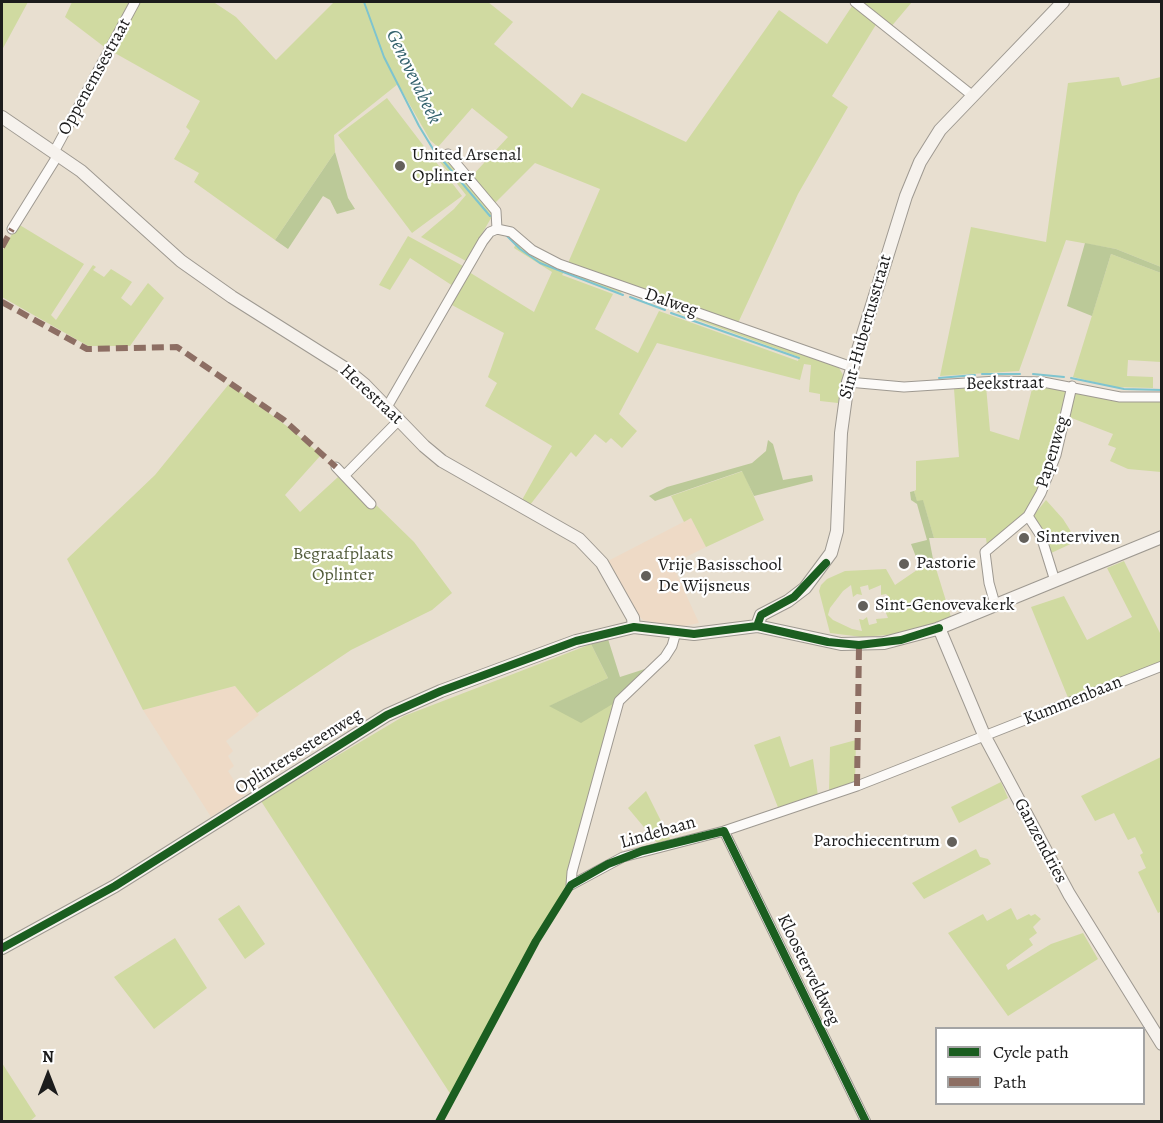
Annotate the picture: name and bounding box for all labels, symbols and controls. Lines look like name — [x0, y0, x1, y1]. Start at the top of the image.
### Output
street label: Oppenemsestraat — [54, 15, 136, 139]
water label: Genovevabeek — [380, 26, 446, 128]
place label: United Arsenal Oplinter — [412, 145, 521, 188]
marker: United Arsenal Oplinter — [393, 159, 407, 173]
street label: Sint-Hubertusstraat — [835, 252, 897, 402]
street label: Dalweg — [642, 284, 700, 322]
street label: Herestraat — [335, 360, 407, 430]
street label: Beekstraat — [966, 373, 1044, 395]
street label: Papenweg — [1032, 413, 1074, 491]
place label: Sinterviven — [1036, 527, 1120, 549]
marker: Sinterviven — [1017, 531, 1031, 545]
park label: Begraafplaats Oplinter — [293, 544, 393, 586]
place label: Pastorie — [916, 553, 976, 575]
place label: Vrije Basisschool De Wijsneus — [658, 555, 782, 598]
marker: Pastorie — [897, 557, 911, 571]
marker: Vrije Basisschool De Wijsneus — [639, 569, 653, 583]
place label: Sint-Genovevakerk — [875, 595, 1015, 617]
marker: Sint-Genovevakerk — [856, 599, 870, 613]
street label: Kummenbaan — [1021, 671, 1125, 731]
street label: Oplintersesteenweg — [232, 704, 366, 800]
street label: Ganzendries — [1009, 795, 1071, 887]
street label: Lindebaan — [618, 812, 698, 854]
place label: Parochiecentrum — [813, 831, 940, 853]
marker: Parochiecentrum — [945, 835, 959, 849]
street label: Kloosterveldweg — [772, 911, 844, 1029]
legend — [935, 1027, 1145, 1105]
text: Cycle path — [993, 1040, 1069, 1064]
north arrow — [18, 1045, 78, 1105]
text: N — [42, 1046, 54, 1068]
text: Path — [993, 1070, 1027, 1094]

